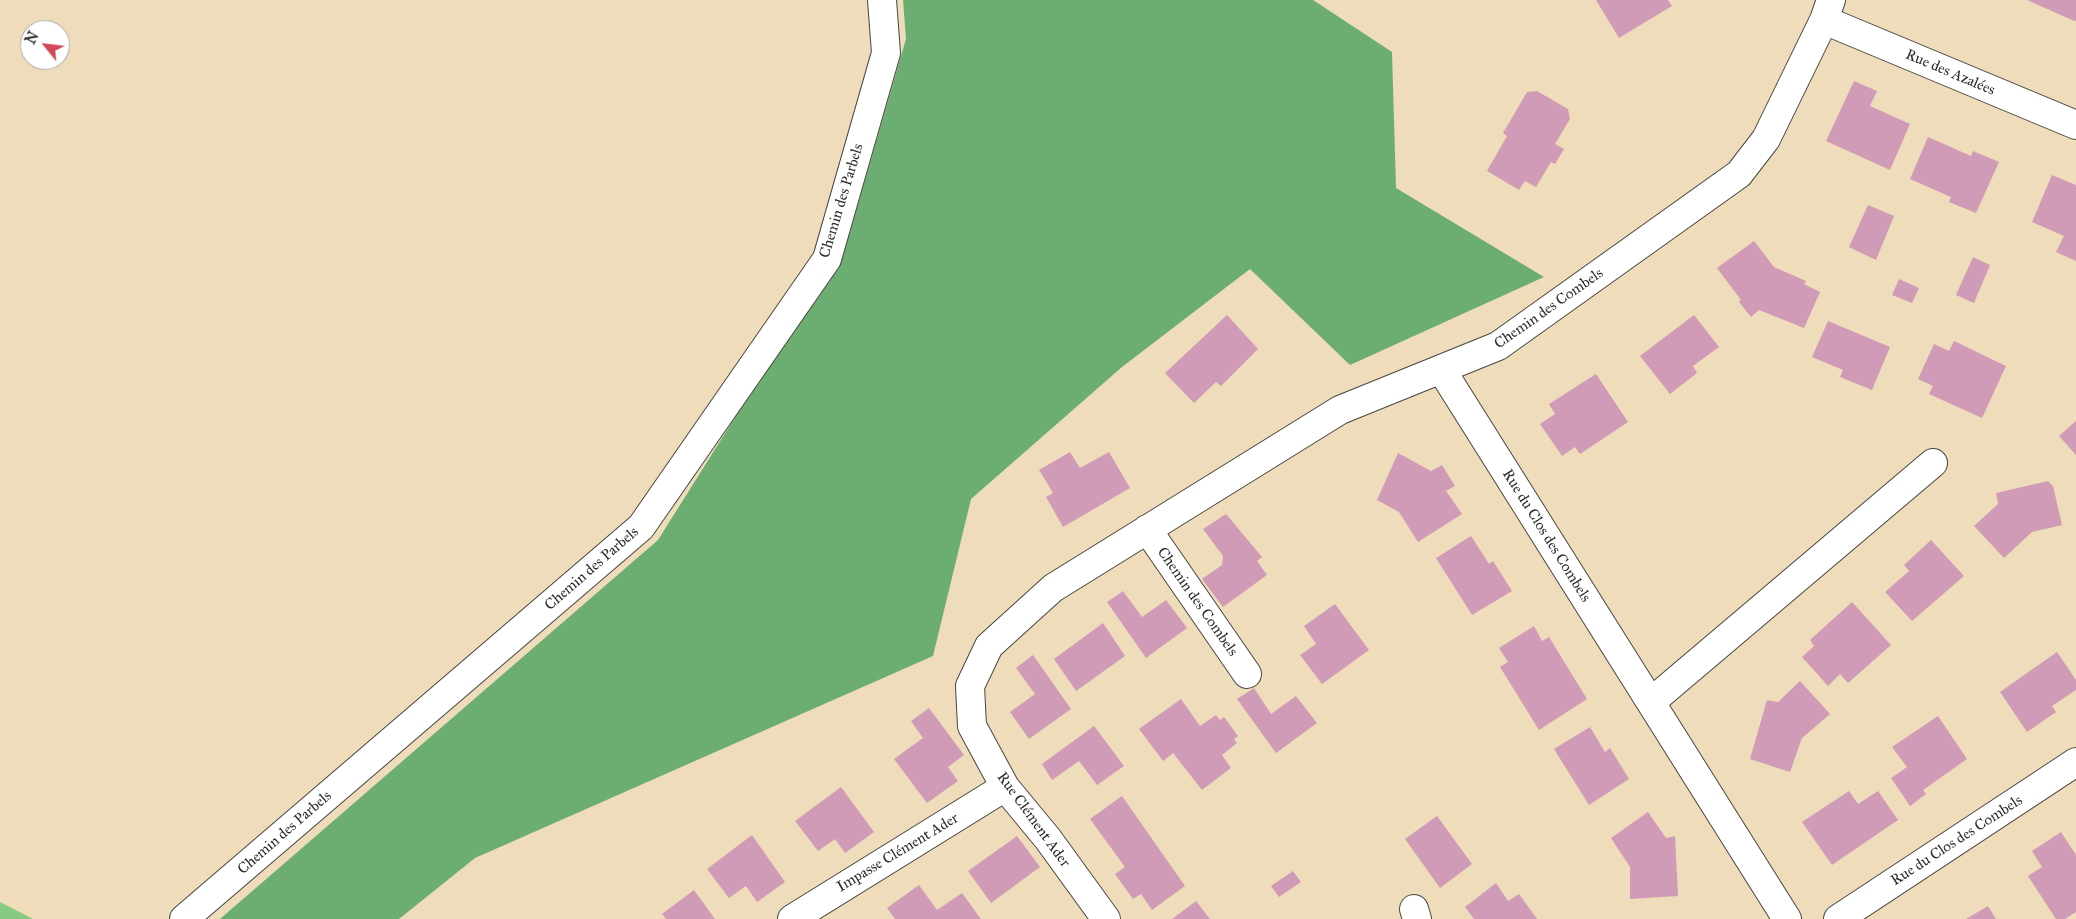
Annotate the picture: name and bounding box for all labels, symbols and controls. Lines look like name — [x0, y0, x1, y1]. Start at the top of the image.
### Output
north arrow — [20, 20, 70, 70]
text: N — [22, 29, 43, 47]
street label: Rue des Azalées — [1902, 46, 1998, 100]
street label: Chemin des Parbels — [816, 142, 868, 260]
street label: Chemin des Combels — [1491, 265, 1607, 353]
street label: Rue du Clos des Combels — [1498, 466, 1594, 606]
street label: Chemin des Parbels — [541, 523, 643, 615]
street label: Chemin des Combels — [1153, 544, 1241, 660]
street label: Rue Clément Ader — [992, 769, 1074, 871]
street label: Chemin des Parbels — [234, 787, 336, 879]
street label: Rue du Clos des Combels — [1888, 792, 2026, 890]
street label: Impasse Clément Ader — [834, 810, 962, 896]

